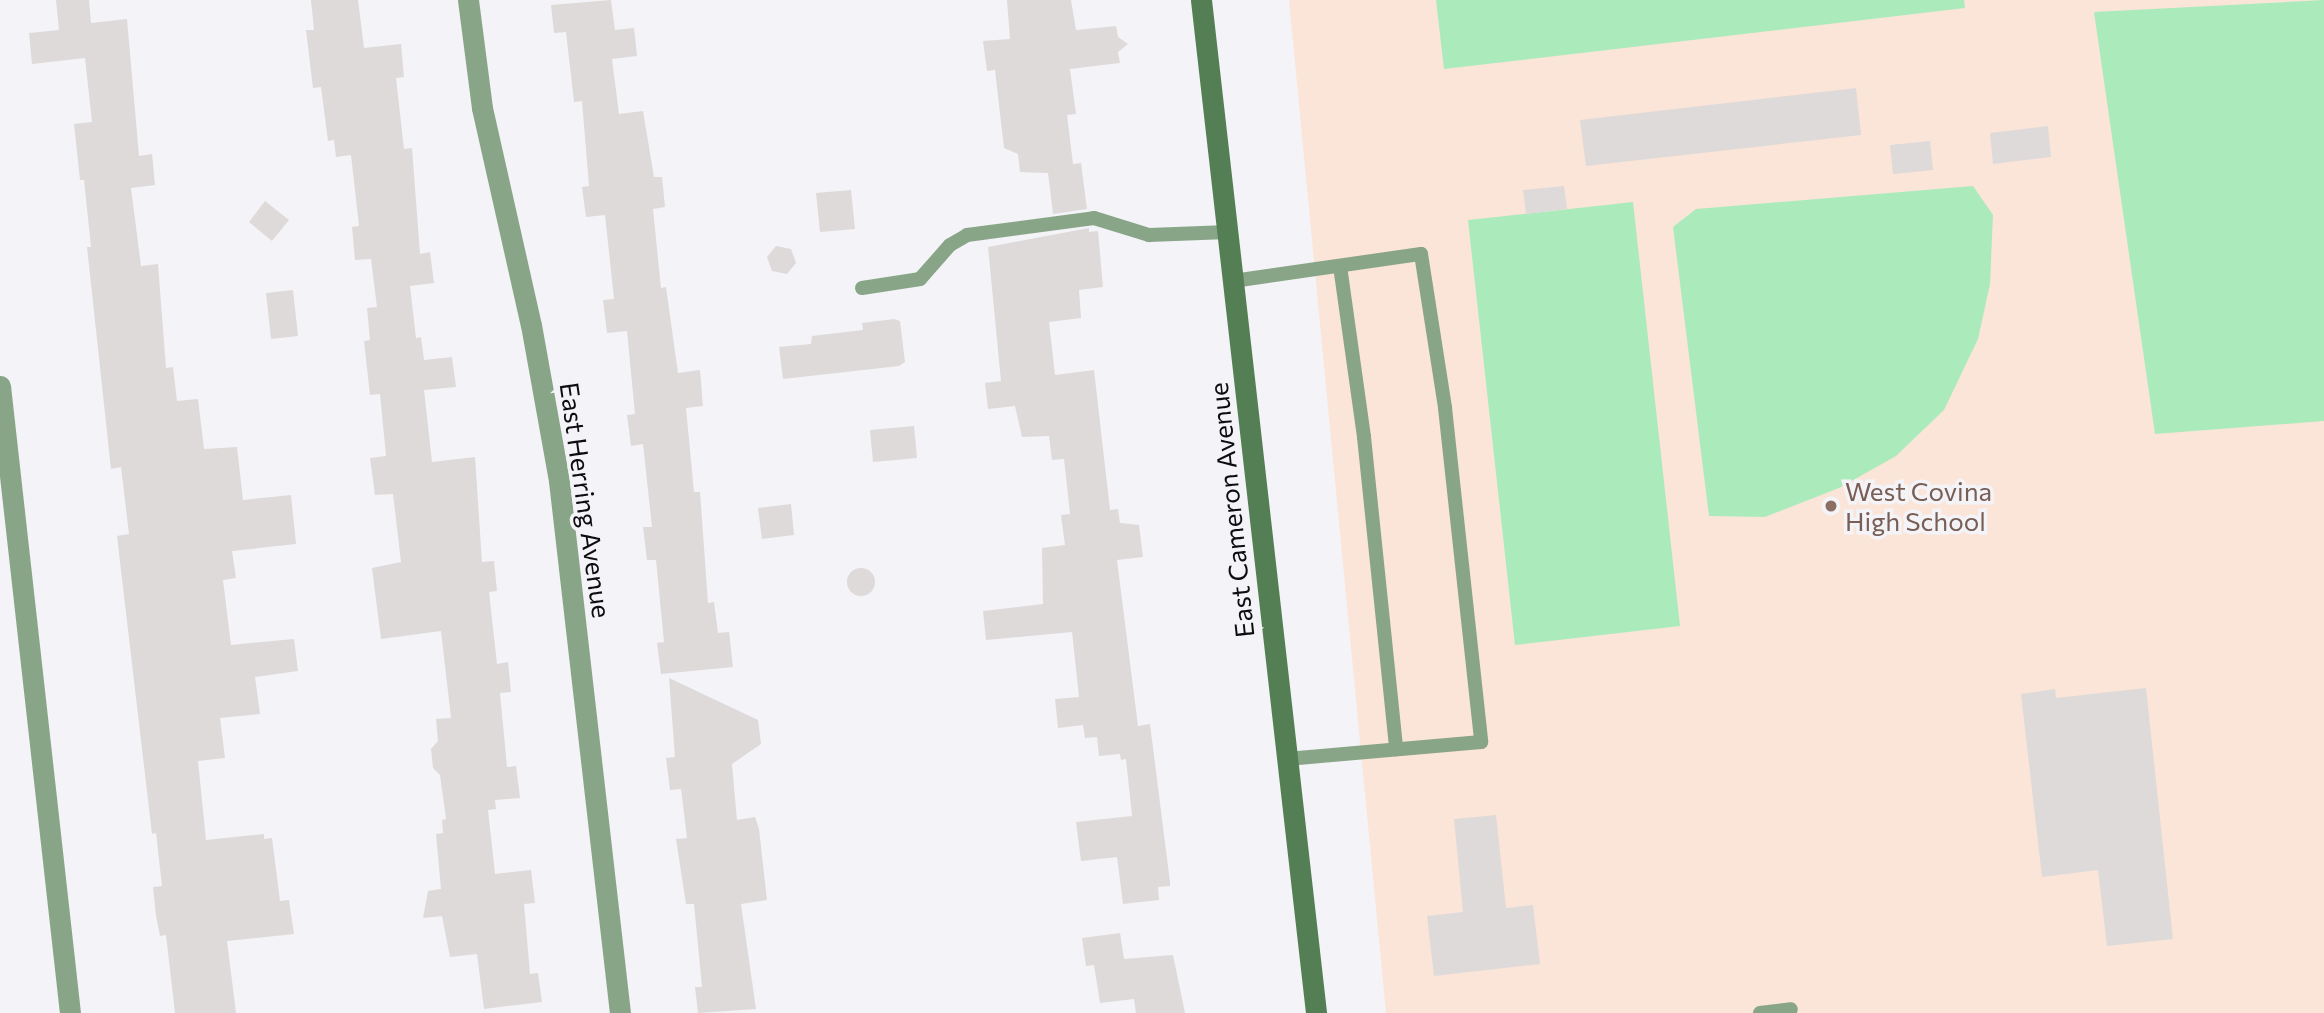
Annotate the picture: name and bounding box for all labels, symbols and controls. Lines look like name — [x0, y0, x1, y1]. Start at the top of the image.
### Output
street label: East Herring Avenue — [554, 380, 618, 620]
street label: East Cameron Avenue — [1202, 381, 1260, 639]
place label: West Covina High School — [1845, 475, 1992, 536]
marker: West Covina High School — [1823, 498, 1839, 514]

